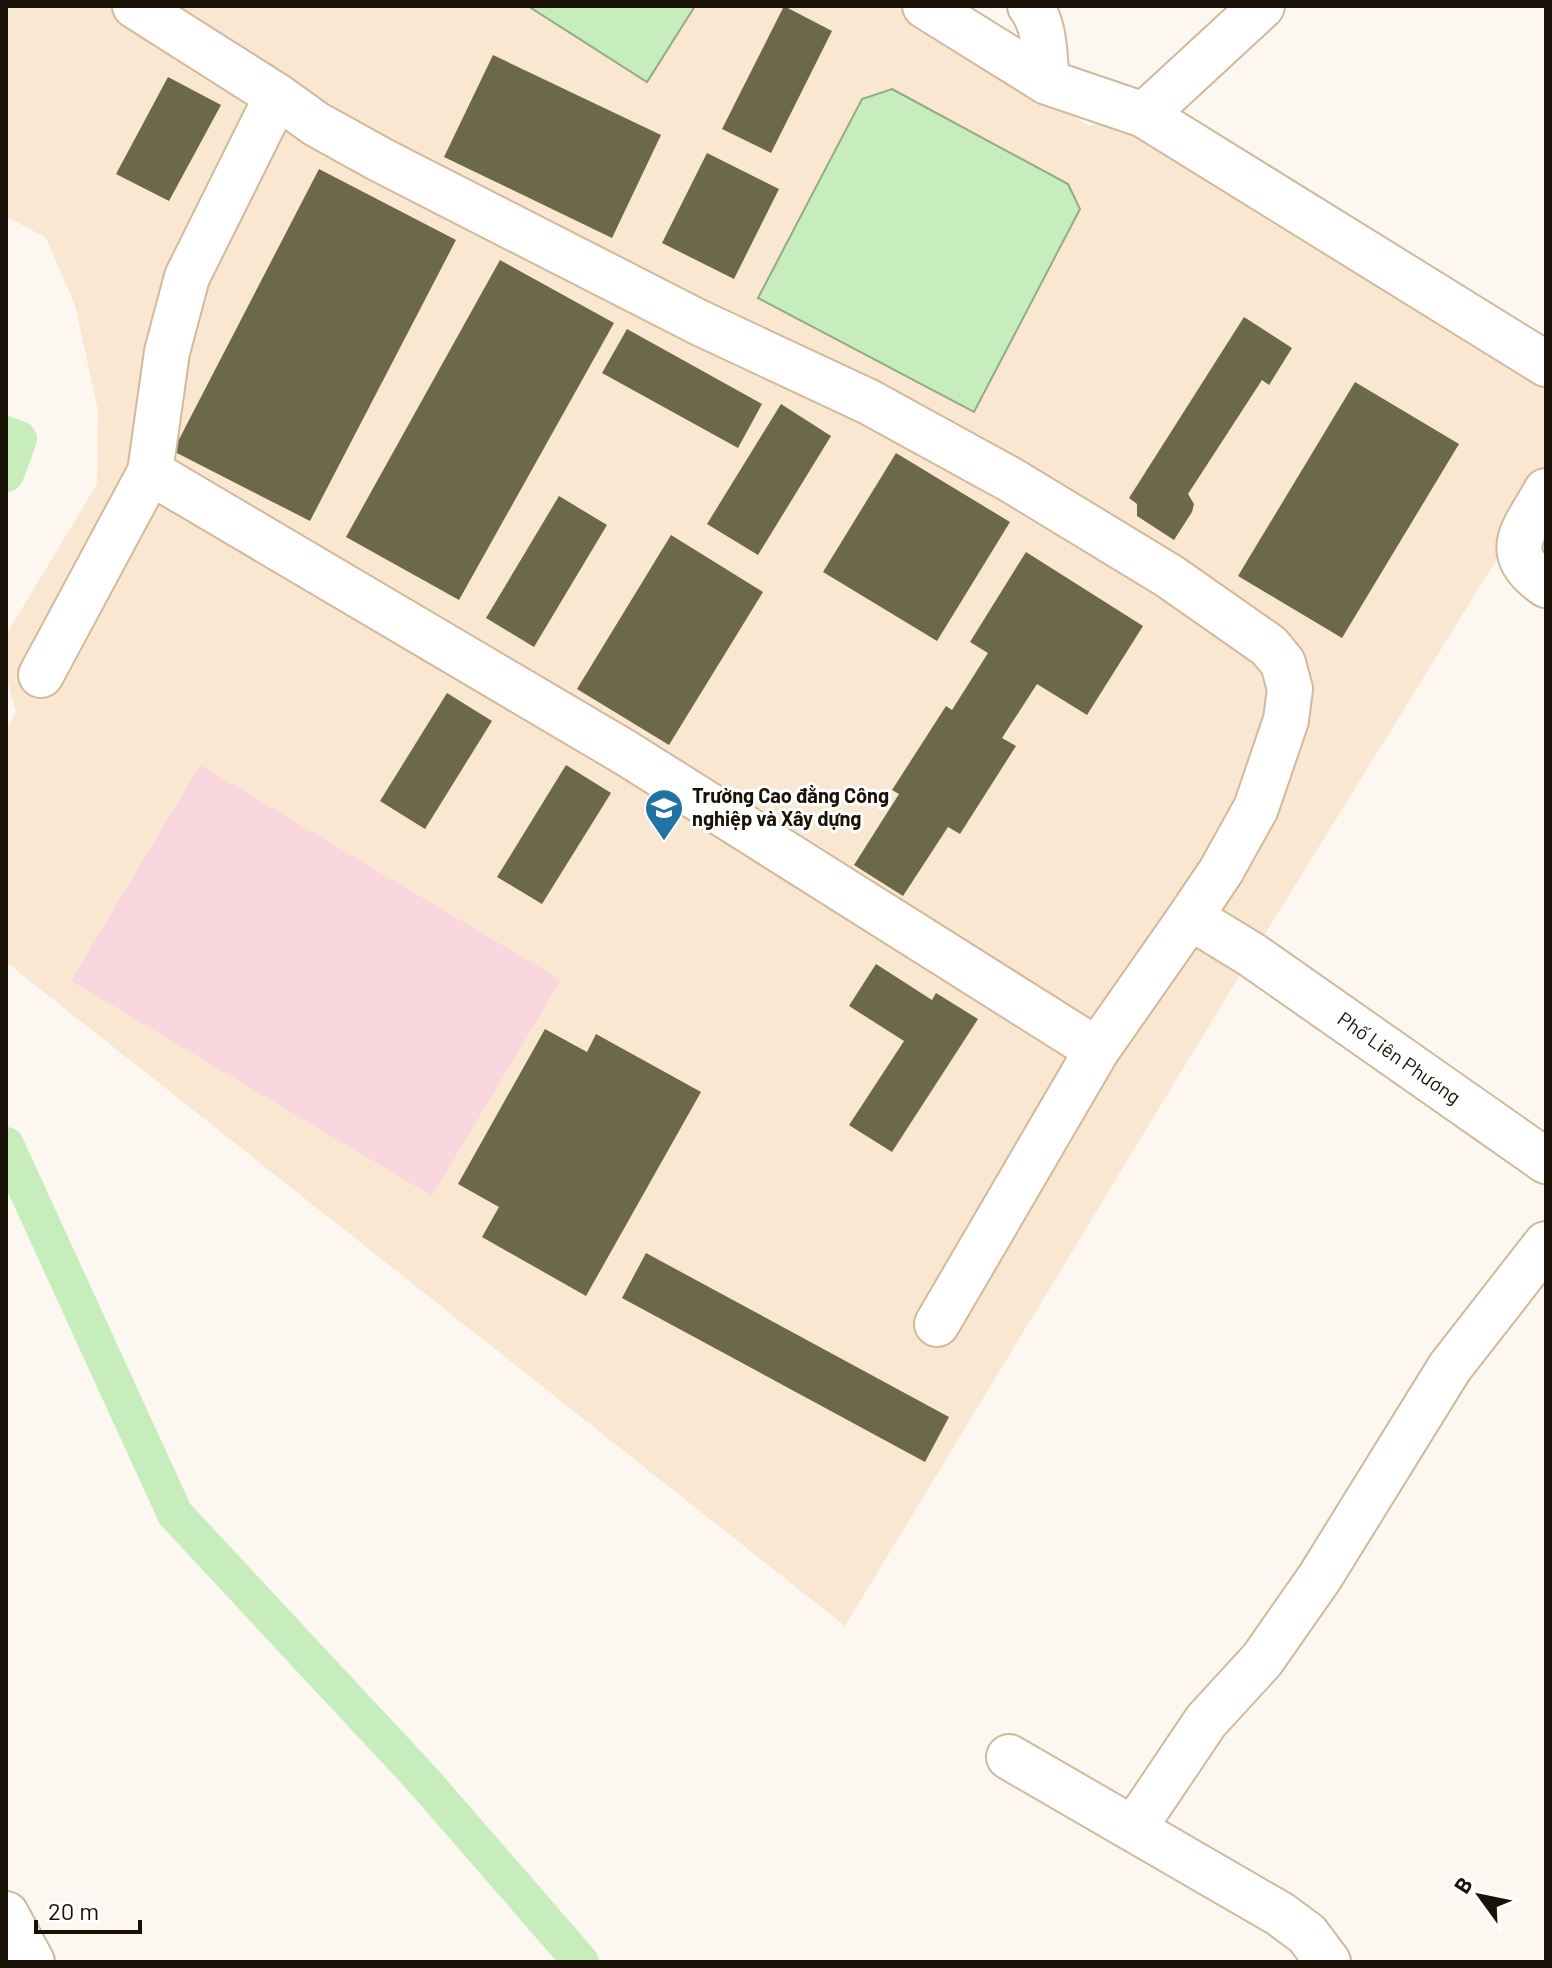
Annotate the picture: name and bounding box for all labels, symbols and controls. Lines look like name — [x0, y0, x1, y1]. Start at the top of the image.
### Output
place label: Trường Cao đằng Công nghiệp và Xây dựng — [692, 783, 889, 831]
school or university icon: Trường Cao đằng Công nghiệp và Xây dựng — [643, 787, 685, 842]
street label: Phố Liên Phương — [1333, 1006, 1466, 1109]
north arrow — [1440, 1856, 1520, 1936]
text: B — [1448, 1872, 1477, 1897]
scale bar — [36, 1884, 140, 1934]
text: 20 m — [48, 1896, 99, 1925]

